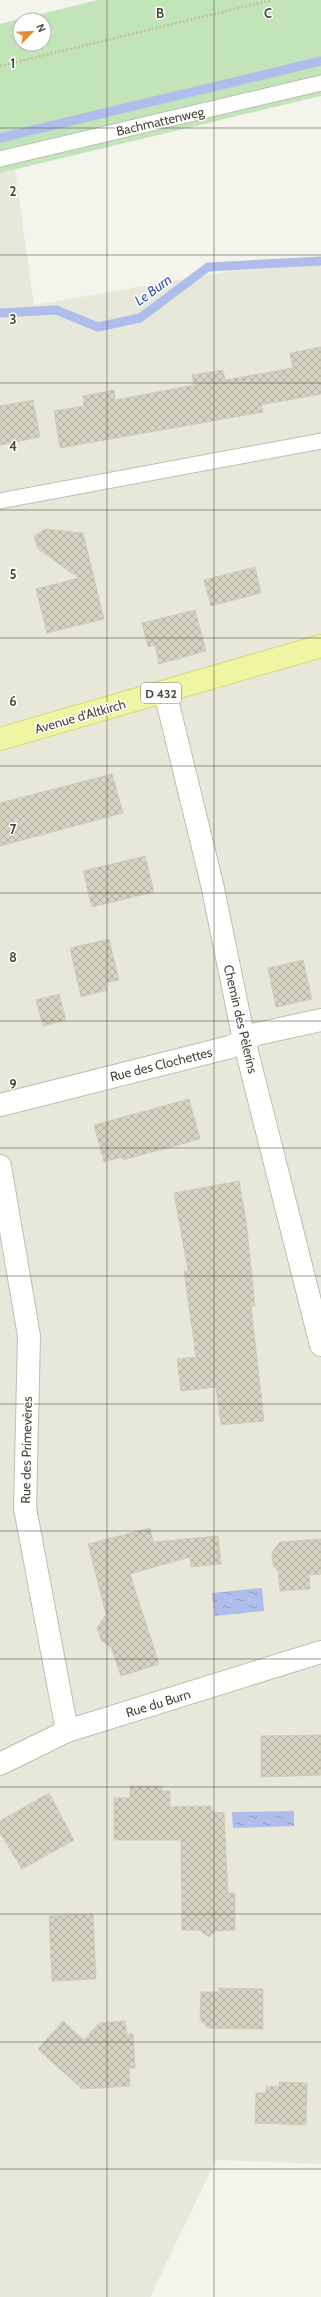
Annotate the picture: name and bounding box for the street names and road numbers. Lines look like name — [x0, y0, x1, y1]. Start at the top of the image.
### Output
street label: Bachmattenweg — [115, 103, 206, 139]
road number: D 432 — [141, 683, 181, 703]
street label: Avenue d'Altkirch — [33, 695, 127, 737]
street label: Chemin des Pèlerins — [221, 963, 261, 1076]
street label: Rue des Clochettes — [108, 1043, 214, 1084]
street label: Rue des Primevères — [17, 1396, 35, 1504]
street label: Rue du Burn — [124, 1686, 192, 1720]

